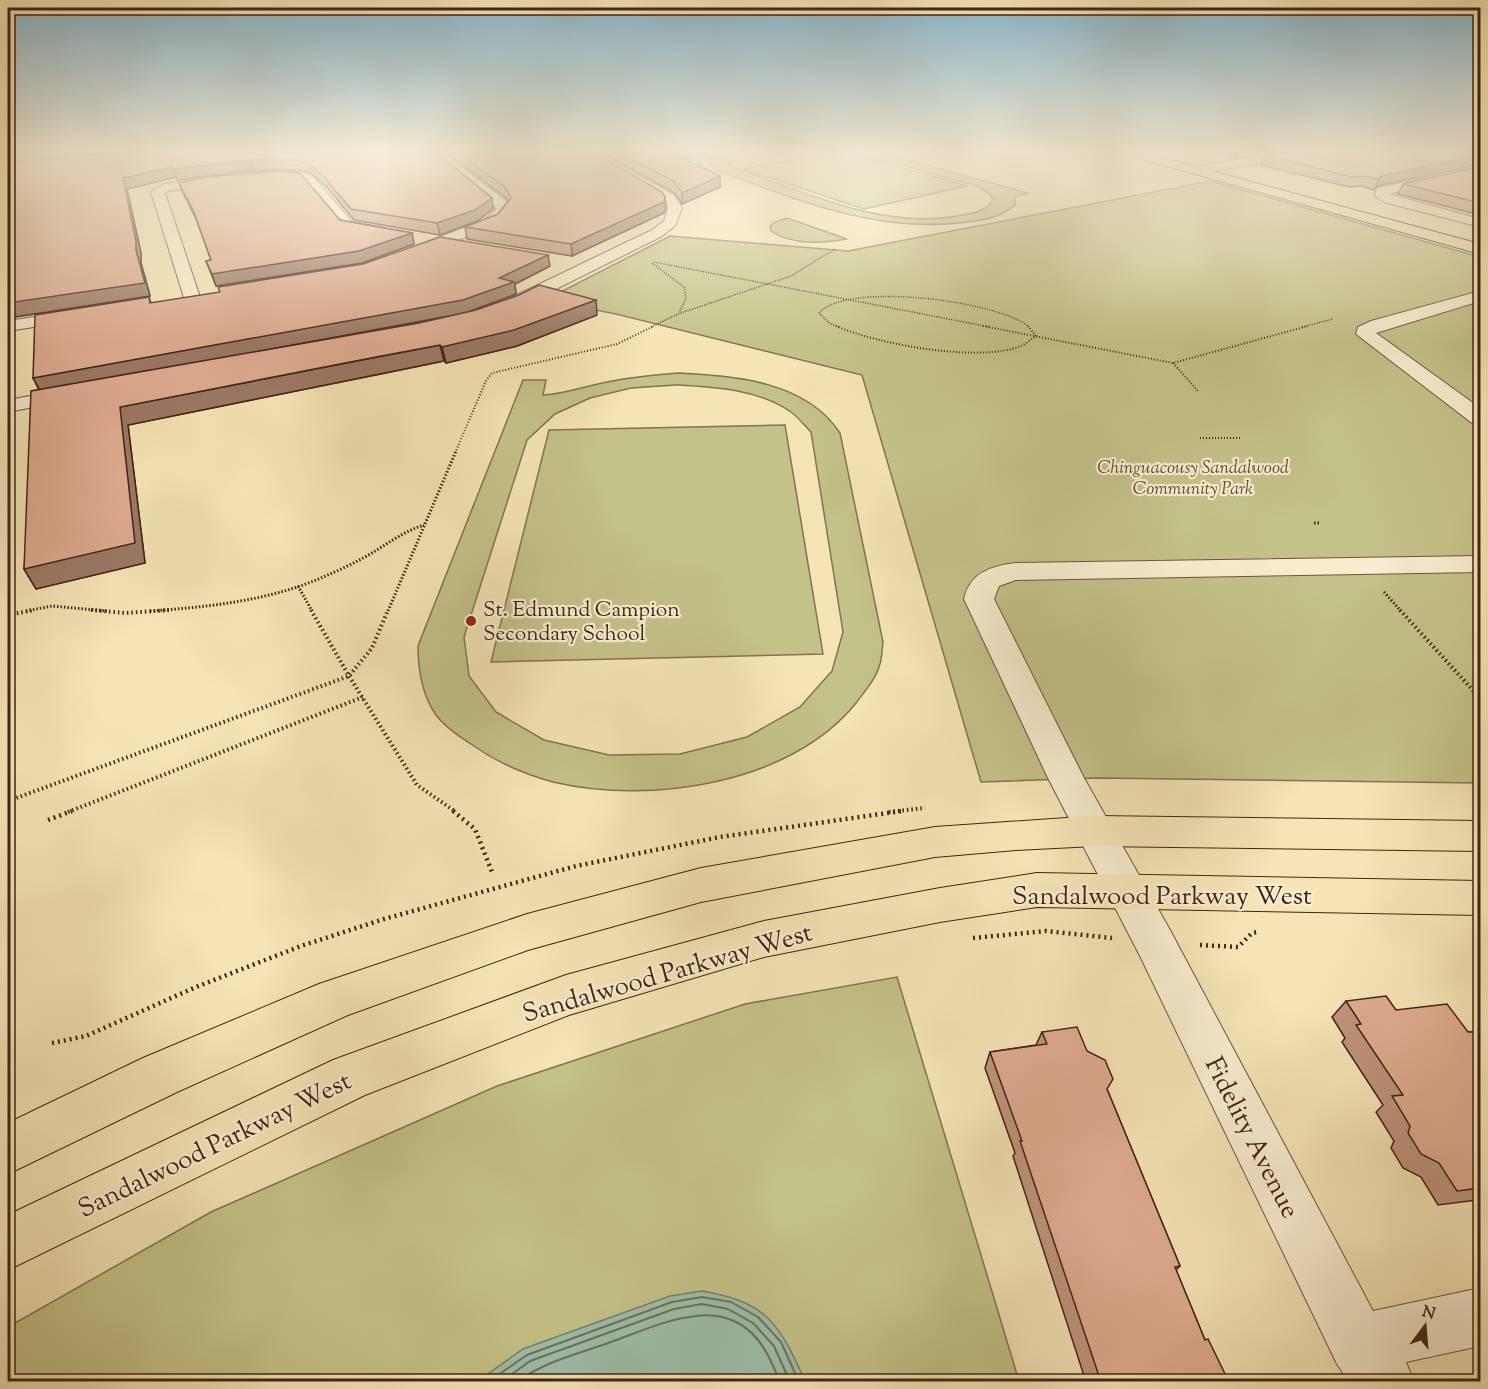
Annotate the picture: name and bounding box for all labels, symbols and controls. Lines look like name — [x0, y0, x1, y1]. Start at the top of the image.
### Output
park label: Chinguacousy Sandalwood Community Park — [1097, 456, 1289, 503]
place label: St. Edmund Campion Secondary School — [483, 596, 680, 650]
marker: St. Edmund Campion Secondary School — [464, 614, 478, 628]
street label: Sandalwood Parkway West — [1012, 879, 1312, 916]
street label: Sandalwood Parkway West — [518, 915, 817, 1034]
street label: Fidelity Avenue — [1194, 1051, 1307, 1225]
street label: Sandalwood Parkway West — [72, 1064, 358, 1229]
north arrow — [1395, 1296, 1455, 1356]
text: N — [1419, 1301, 1438, 1327]

